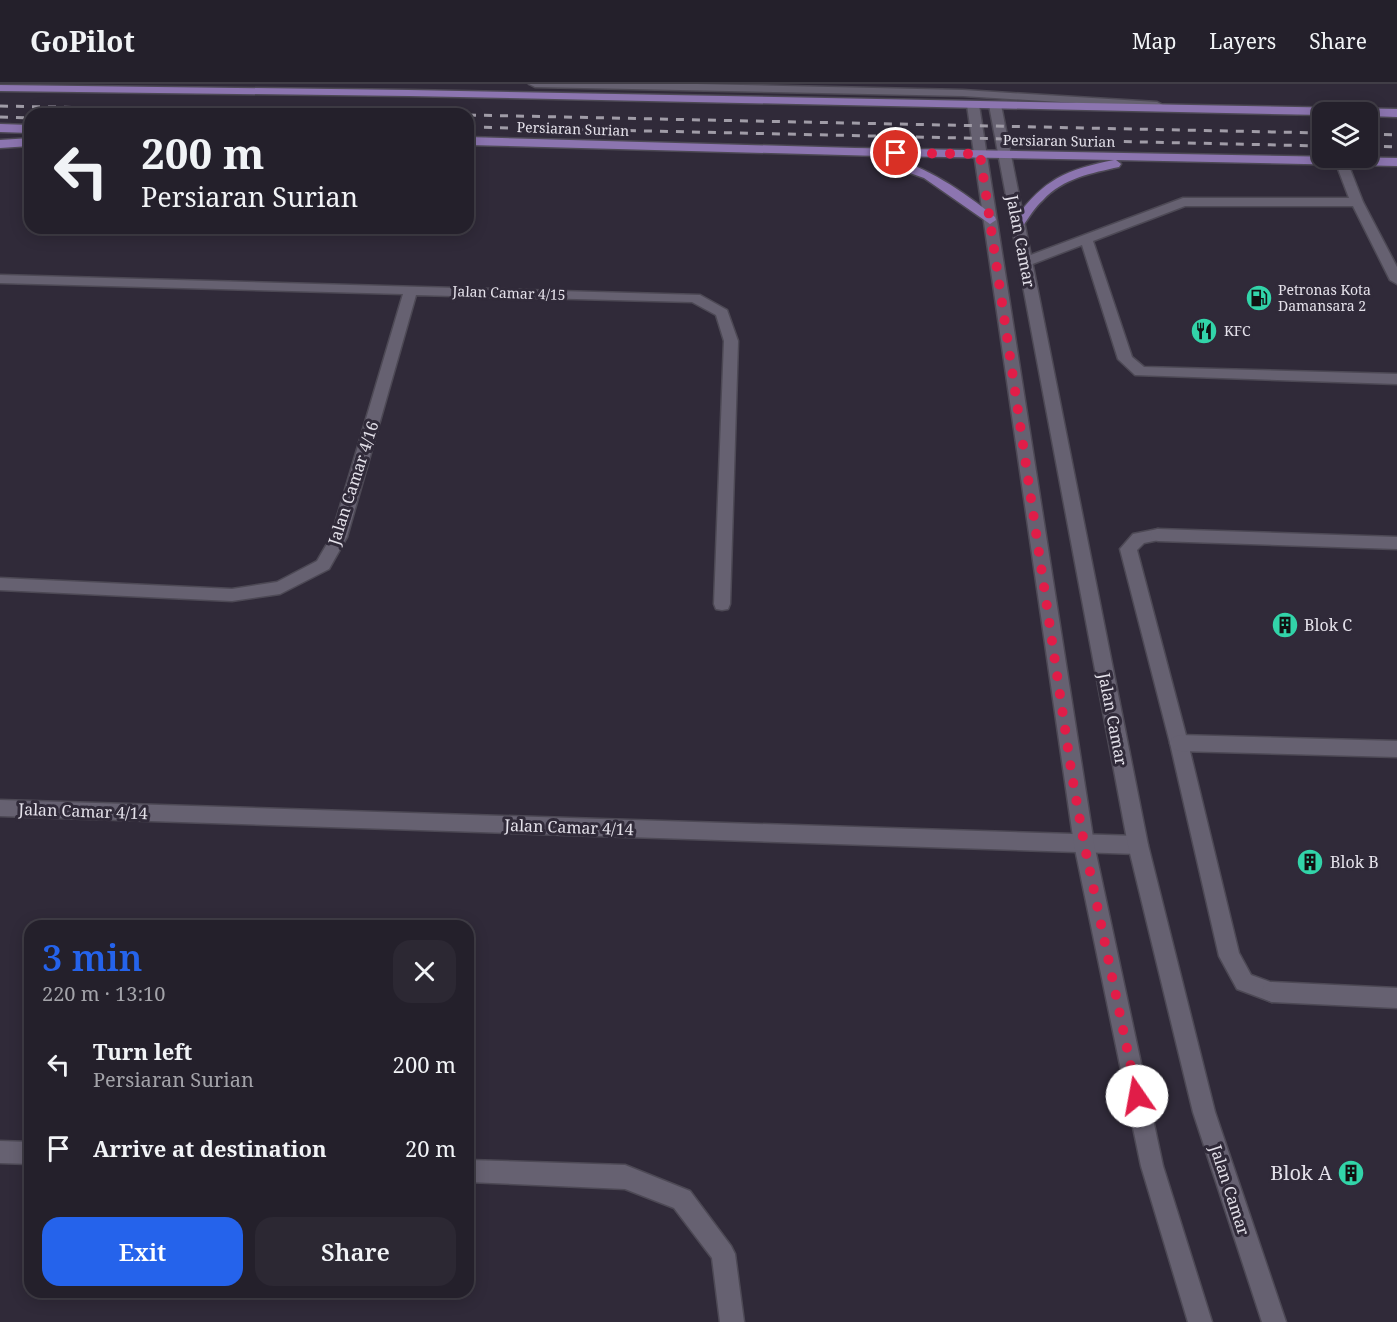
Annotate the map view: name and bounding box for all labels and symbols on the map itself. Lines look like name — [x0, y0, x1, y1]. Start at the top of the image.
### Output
street label: Persiaran Surian — [516, 117, 630, 140]
pin — [870, 127, 921, 178]
street label: Persiaran Surian — [1003, 130, 1115, 151]
street label: Jalan Camar — [1001, 192, 1041, 290]
place label: Petronas Kota Damansara 2 — [1278, 280, 1371, 315]
street label: Jalan Camar 4/15 — [451, 281, 566, 304]
fuel station icon: Petronas Kota Damansara 2 — [1244, 283, 1274, 313]
restaurant icon: KFC — [1189, 316, 1219, 346]
place label: KFC — [1224, 321, 1251, 340]
street label: Jalan Camar 4/16 — [322, 418, 383, 549]
building icon: Blok C — [1270, 610, 1300, 640]
place label: Blok C — [1304, 614, 1352, 636]
street label: Jalan Camar — [1093, 670, 1133, 768]
street label: Jalan Camar 4/14 — [17, 798, 148, 824]
street label: Jalan Camar 4/14 — [503, 814, 634, 840]
building icon: Blok B — [1295, 847, 1325, 877]
place label: Blok B — [1330, 851, 1379, 873]
position arrow — [1105, 1064, 1169, 1128]
street label: Jalan Camar — [1205, 1141, 1255, 1238]
building icon: Blok A — [1336, 1158, 1366, 1188]
place label: Blok A — [1270, 1159, 1333, 1186]

